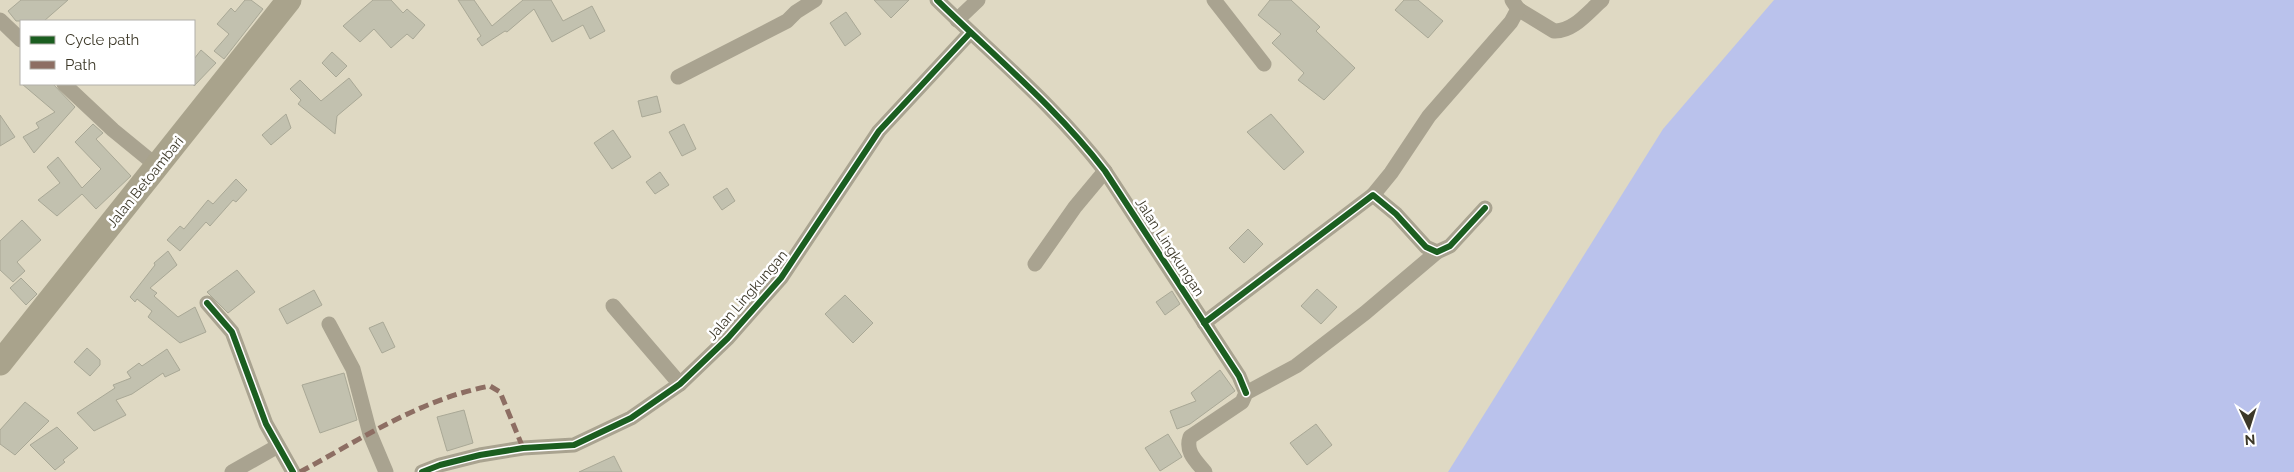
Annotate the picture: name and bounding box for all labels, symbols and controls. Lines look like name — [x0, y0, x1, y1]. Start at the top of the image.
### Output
legend — [20, 20, 195, 85]
text: Cycle path — [65, 31, 139, 49]
text: Path — [65, 56, 96, 74]
street label: Jalan Betoambari — [103, 133, 187, 231]
street label: Jalan Lingkungan — [1132, 195, 1208, 299]
street label: Jalan Lingkungan — [704, 247, 790, 343]
north arrow — [2224, 402, 2274, 452]
text: N — [2244, 432, 2256, 448]

